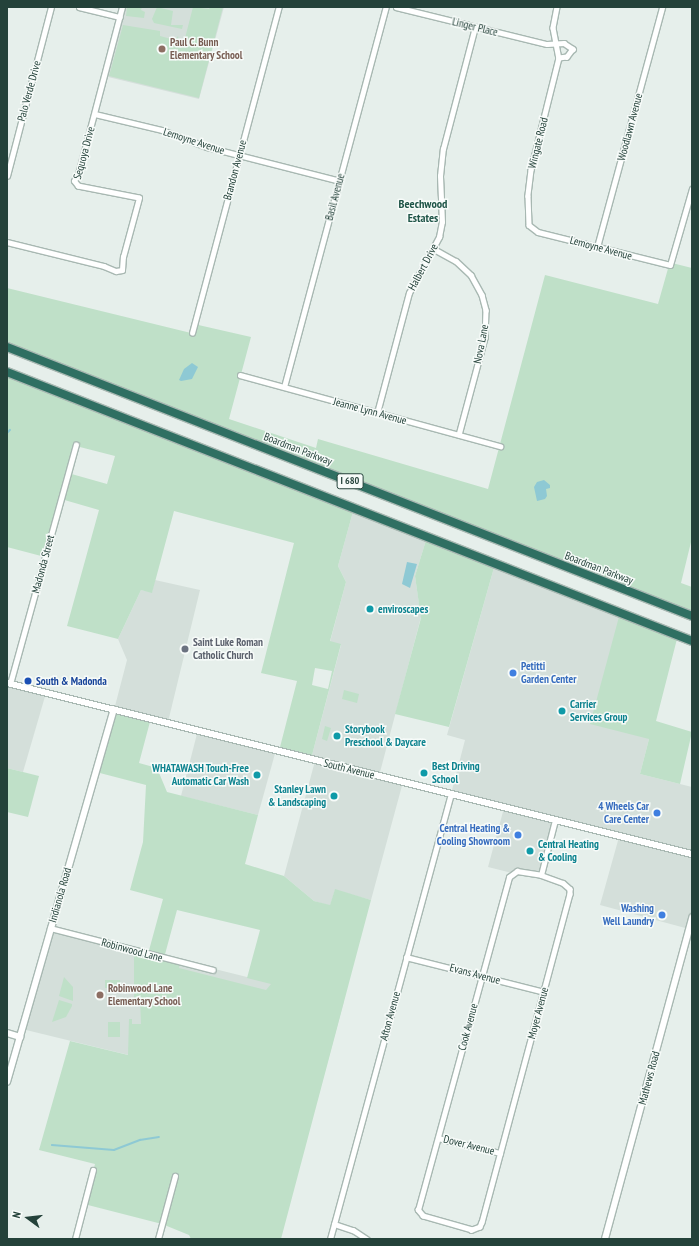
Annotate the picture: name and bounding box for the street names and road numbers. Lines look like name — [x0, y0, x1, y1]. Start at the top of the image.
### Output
street label: Linger Place — [451, 15, 499, 39]
street label: Palo Verde Drive — [15, 59, 43, 123]
street label: Woodlawn Avenue — [615, 92, 645, 162]
street label: Wingate Road — [525, 116, 551, 170]
street label: Sequoya Drive — [71, 125, 97, 181]
street label: Lemoyne Avenue — [161, 125, 227, 157]
street label: Brandon Avenue — [221, 138, 249, 202]
street label: Basil Avenue — [322, 172, 348, 222]
street label: Lemoyne Avenue — [568, 233, 634, 263]
street label: Halbert Drive — [405, 241, 441, 293]
street label: Nova Lane — [471, 323, 491, 365]
street label: Jeanne Lynn Avenue — [332, 395, 408, 427]
street label: Boardman Parkway — [262, 430, 334, 468]
road number: I 680 — [336, 473, 364, 489]
street label: Madonda Street — [29, 533, 57, 595]
street label: Boardman Parkway — [563, 549, 635, 587]
street label: South Avenue — [322, 756, 376, 782]
street label: Indianola Road — [46, 866, 74, 924]
street label: Robinwood Lane — [100, 936, 164, 964]
street label: Evans Avenue — [448, 961, 502, 987]
street label: Moyer Avenue — [525, 985, 551, 1041]
street label: Afton Avenue — [377, 990, 403, 1042]
street label: Cook Avenue — [455, 1002, 481, 1052]
street label: Mathews Road — [636, 1050, 662, 1106]
street label: Dover Avenue — [442, 1132, 496, 1158]

